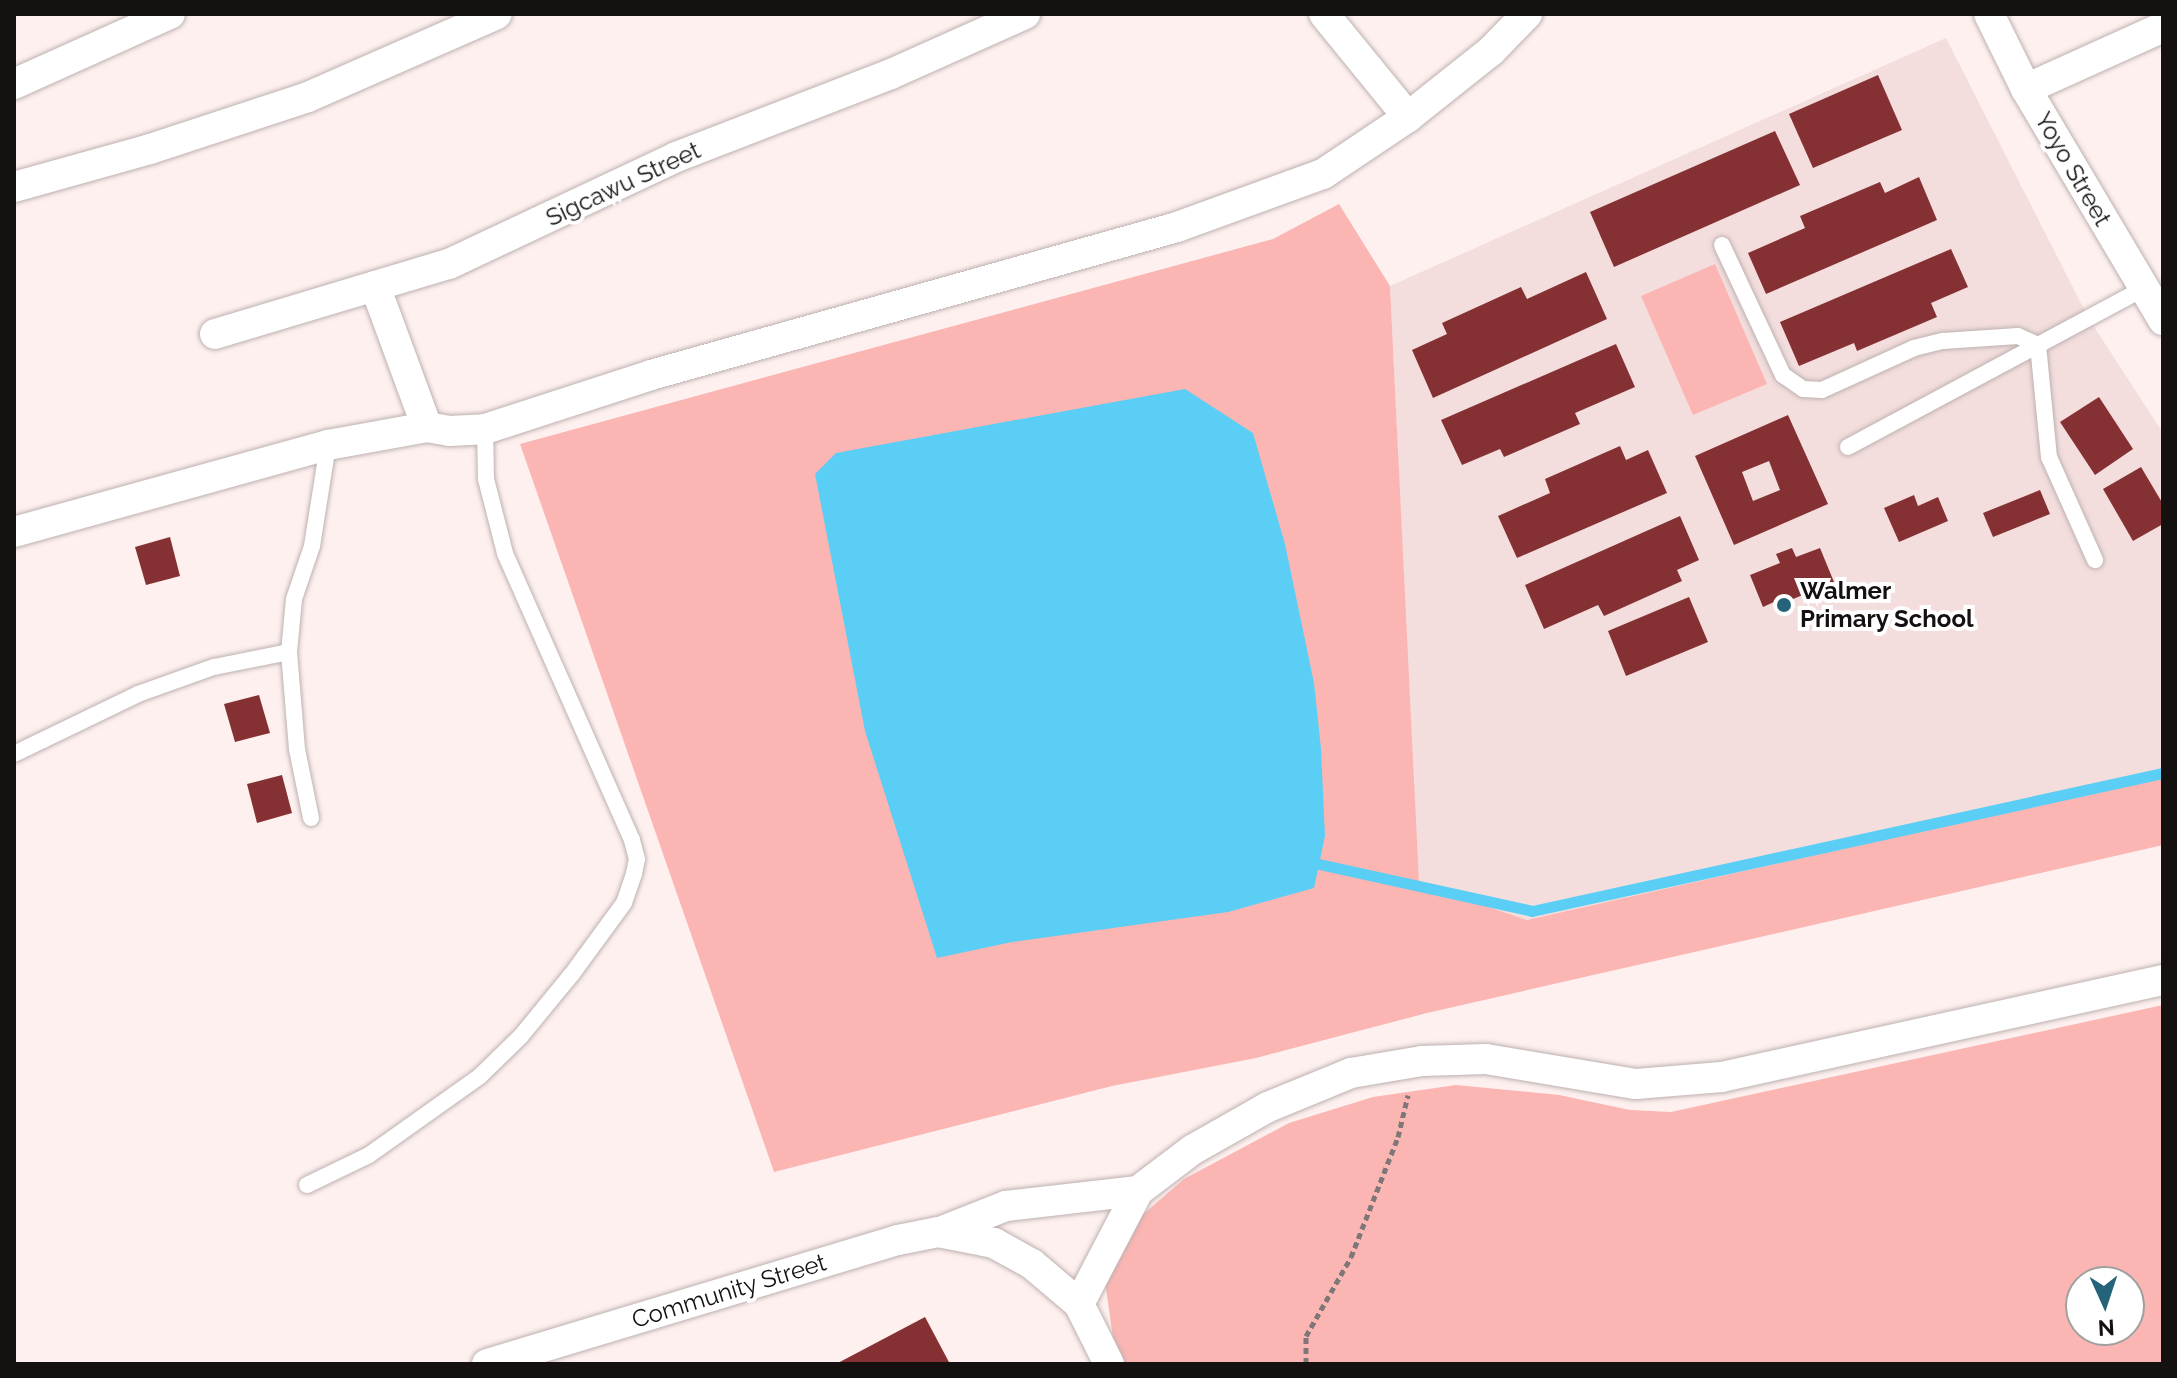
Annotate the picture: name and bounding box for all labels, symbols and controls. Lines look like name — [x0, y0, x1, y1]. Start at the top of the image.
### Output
street label: Yoyo Street — [2029, 107, 2117, 231]
street label: Sigcawu Street — [541, 136, 705, 232]
place label: Walmer Primary School — [1800, 577, 1974, 633]
marker: Walmer Primary School — [1775, 596, 1793, 614]
street label: Community Street — [628, 1248, 830, 1334]
north arrow — [2065, 1266, 2145, 1346]
text: N — [2097, 1315, 2115, 1341]

